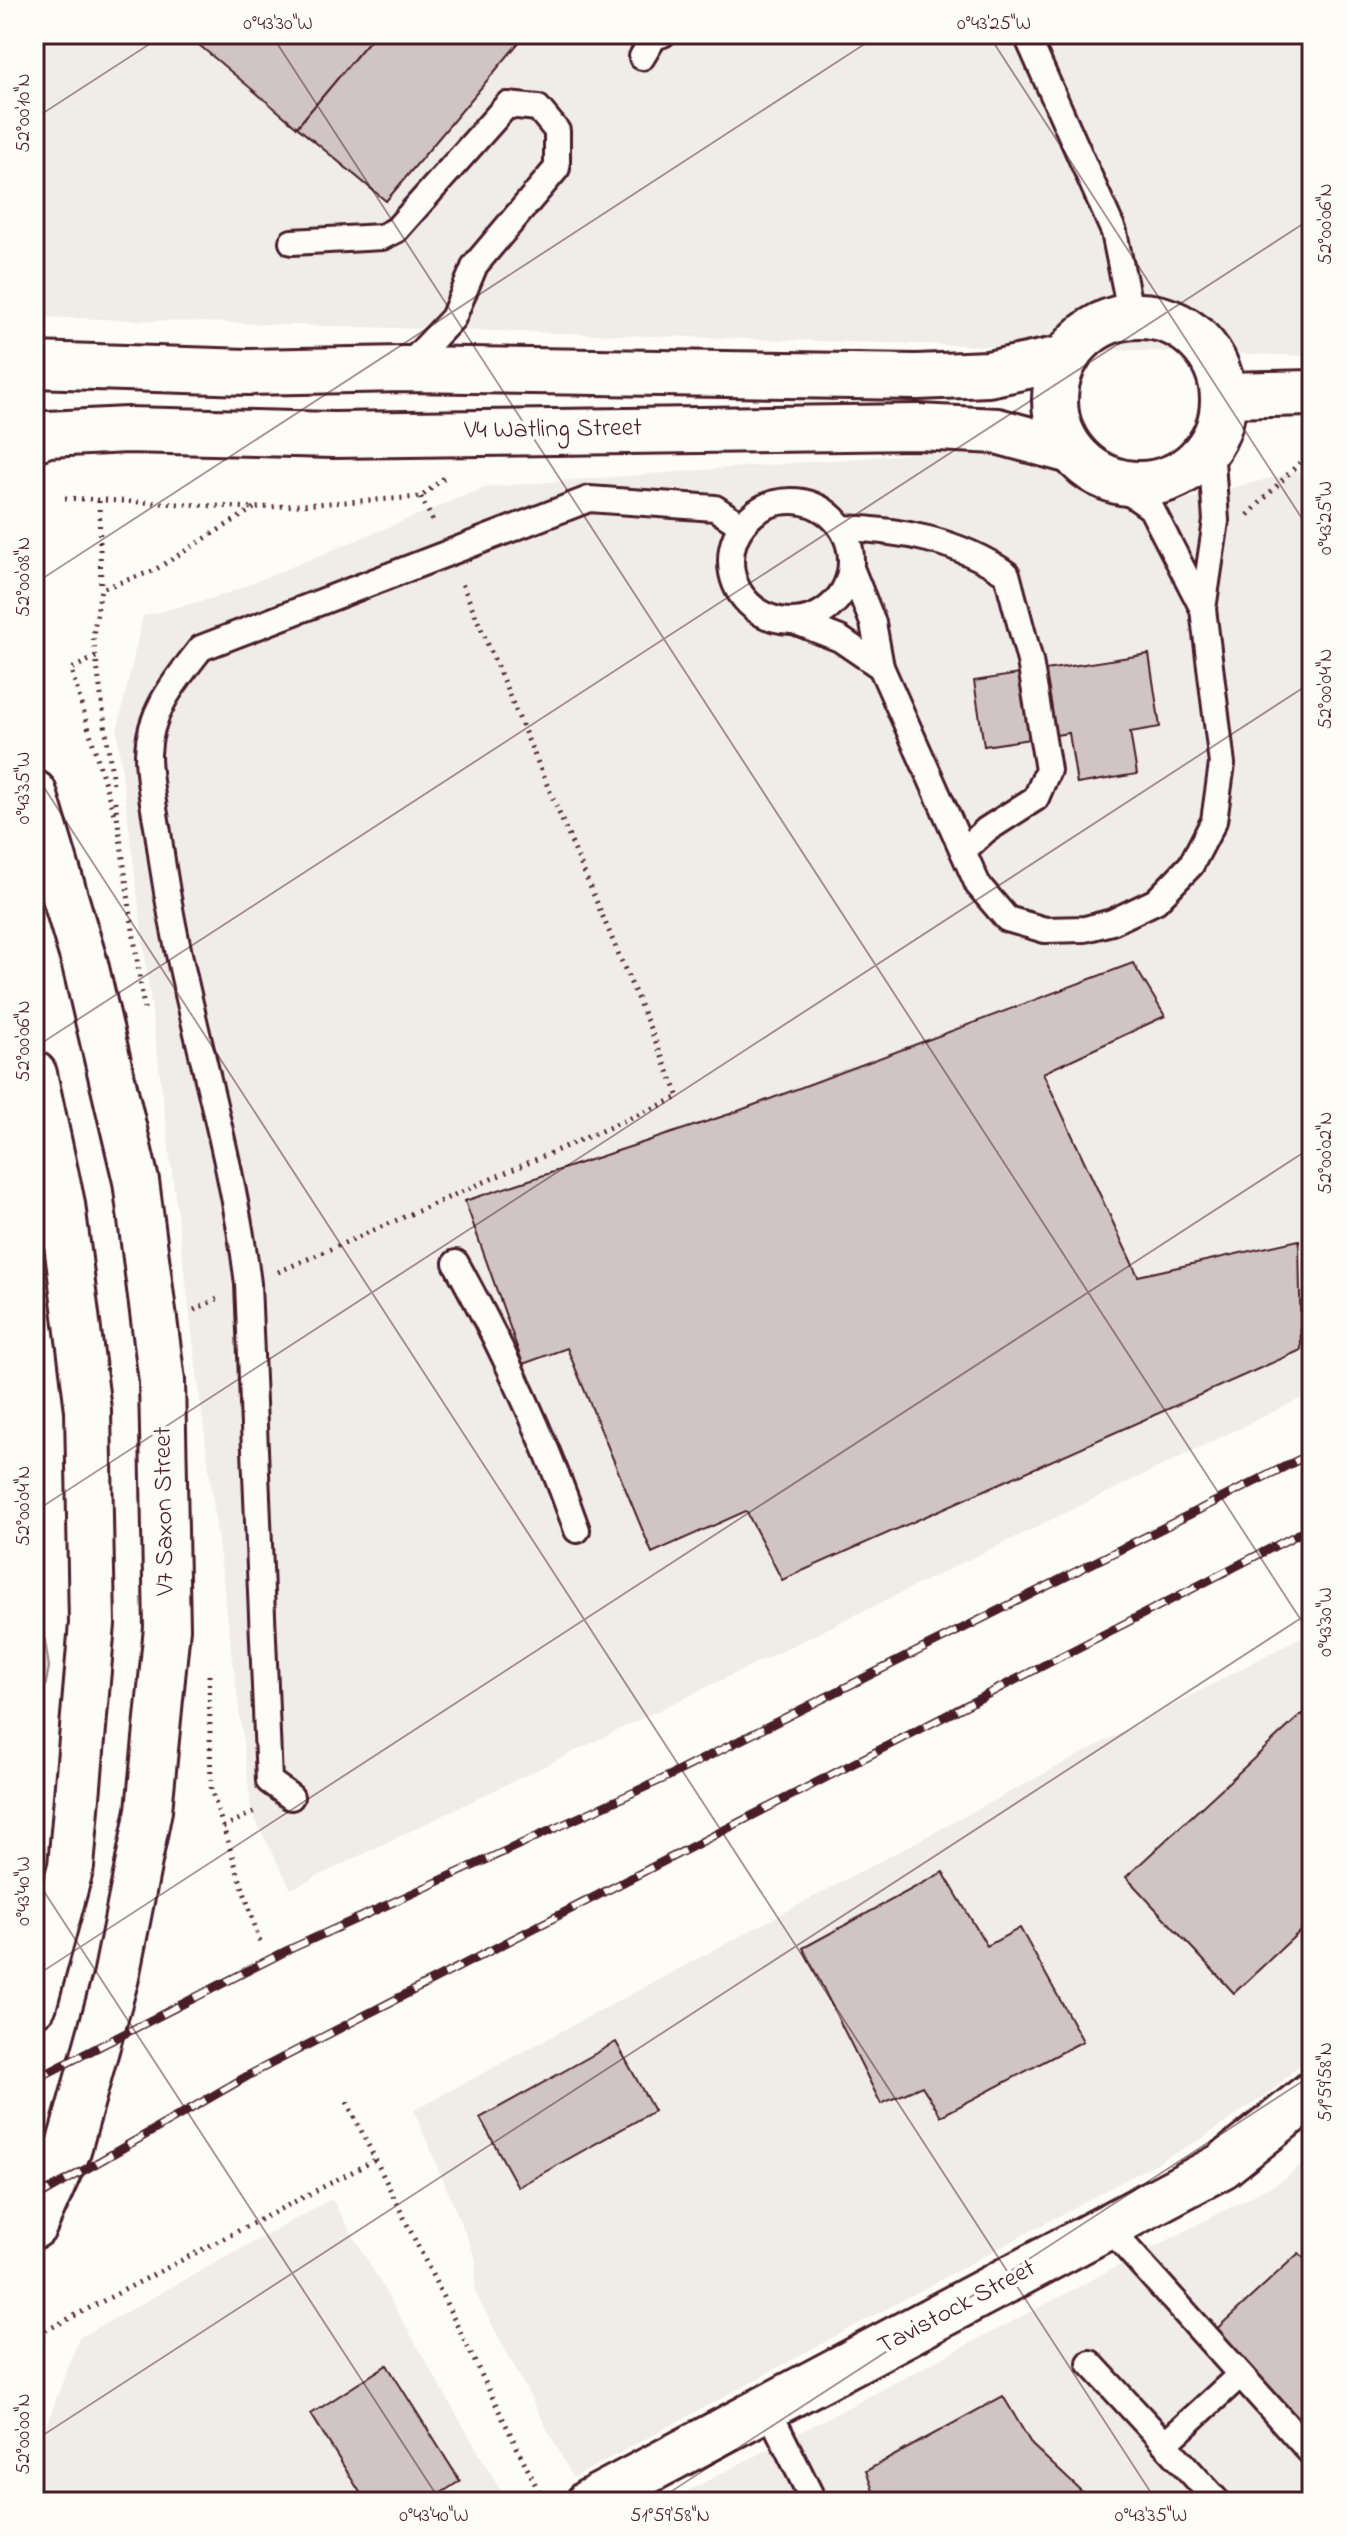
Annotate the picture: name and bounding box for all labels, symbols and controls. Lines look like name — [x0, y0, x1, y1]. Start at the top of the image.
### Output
text: 0°43'30"W — [243, 10, 313, 39]
text: 0°43'25"W — [957, 10, 1031, 39]
text: 52°00'10"N — [10, 73, 39, 153]
text: 52°00'06"N — [1312, 183, 1341, 265]
street label: V4 Watling Street — [463, 409, 643, 451]
text: 0°43'25"W — [1312, 481, 1341, 555]
text: 52°00'08"N — [10, 537, 39, 617]
text: 52°00'04"N — [1312, 648, 1341, 730]
text: 0°43'35"W — [10, 752, 39, 824]
text: 52°00'06"N — [10, 1000, 39, 1082]
text: 52°00'02"N — [1312, 1112, 1341, 1194]
street label: V7 Saxon Street — [145, 1426, 185, 1597]
text: 52°00'04"N — [10, 1465, 39, 1547]
text: 0°43'30"W — [1312, 1587, 1341, 1657]
text: 0°43'40"W — [10, 1856, 39, 1926]
text: 51°59'58"N — [1312, 2042, 1341, 2122]
street label: Tavistock Street — [871, 2250, 1043, 2366]
text: 52°00'00"N — [10, 2393, 39, 2475]
text: 0°43'40"W — [399, 2502, 469, 2531]
text: 51°59'58"N — [630, 2502, 710, 2531]
text: 0°43'35"W — [1115, 2502, 1187, 2531]

